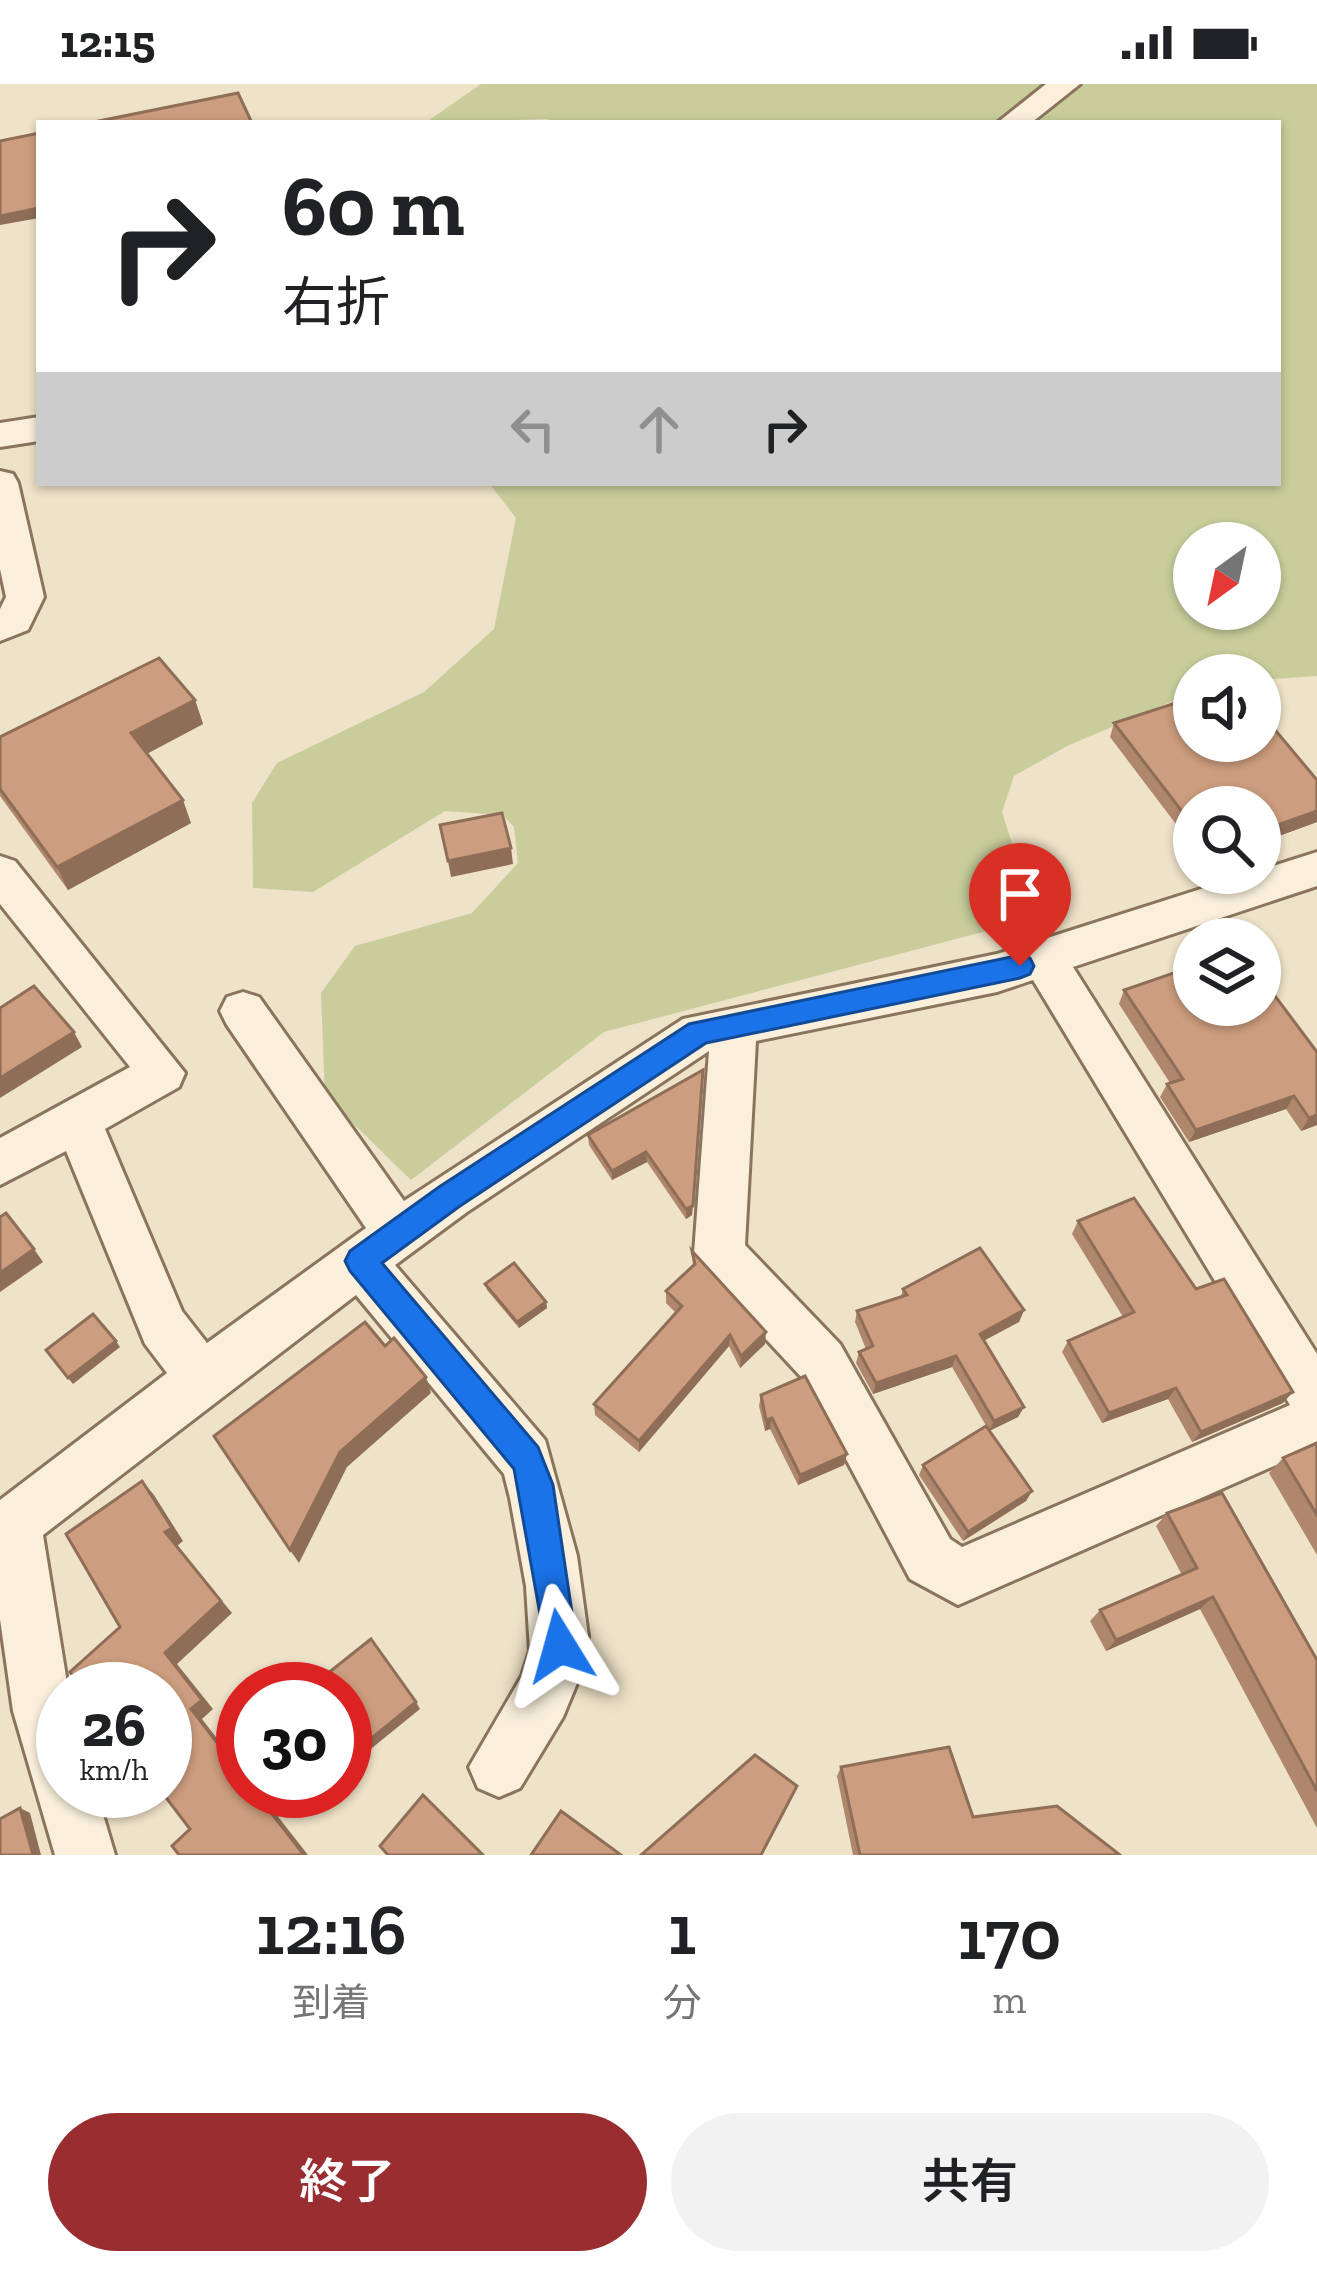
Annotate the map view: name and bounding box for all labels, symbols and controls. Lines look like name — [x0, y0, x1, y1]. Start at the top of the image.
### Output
text: 12:15 — [60, 15, 155, 69]
text: 60 m — [282, 156, 465, 257]
icon: right — [84, 168, 240, 324]
text: 右折 — [282, 270, 390, 335]
icon: left — [500, 396, 566, 462]
icon: ahead — [626, 396, 692, 462]
icon: right — [752, 396, 818, 462]
north arrow — [1173, 522, 1281, 630]
map controls — [1173, 522, 1281, 1026]
button: sound — [1173, 654, 1281, 762]
button: search — [1173, 786, 1281, 894]
pin — [969, 843, 1071, 966]
icon: arrive — [987, 861, 1053, 927]
button: layers — [1173, 918, 1281, 1026]
position arrow — [497, 1583, 623, 1709]
speed limit sign: 30 — [216, 1662, 372, 1818]
text: 26 — [82, 1689, 146, 1761]
text: km/h — [80, 1752, 148, 1788]
text: 12:16 — [256, 1886, 407, 1972]
text: 1 — [668, 1886, 696, 1972]
text: 170 — [957, 1891, 1061, 1977]
text: m — [992, 1976, 1026, 2023]
text: 到着 — [292, 1979, 370, 2026]
text: 分 — [663, 1979, 702, 2026]
button: 終了 — [48, 2113, 647, 2251]
button: 共有 — [671, 2113, 1269, 2251]

